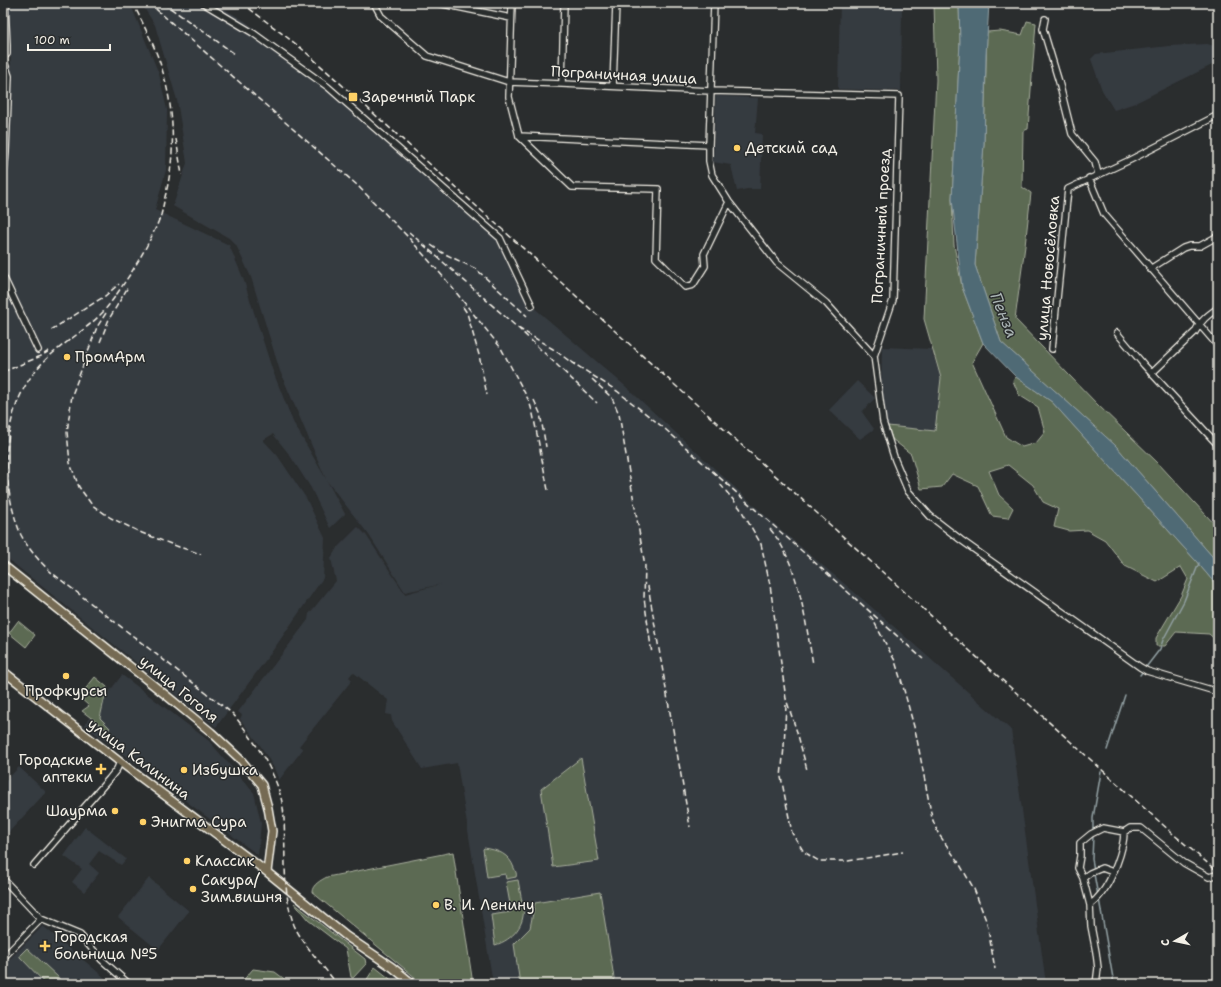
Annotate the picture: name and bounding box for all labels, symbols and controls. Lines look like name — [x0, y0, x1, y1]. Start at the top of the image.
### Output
scale bar — [28, 26, 110, 52]
text: 100 m — [34, 32, 70, 48]
street label: Пограничная улица — [551, 61, 698, 89]
place label: Заречный Парк — [362, 87, 475, 107]
marker: Заречный Парк — [347, 91, 359, 103]
place label: Детский сад — [745, 138, 838, 158]
marker: Детский сад — [732, 143, 742, 153]
street label: Пограничный проезд — [867, 147, 895, 304]
street label: улица Новосёловка — [1032, 194, 1064, 341]
water label: Пенза — [985, 289, 1023, 341]
place label: ПромАрм — [75, 347, 146, 367]
marker: ПромАрм — [62, 352, 72, 362]
street label: улица Гоголя — [135, 651, 223, 727]
marker: Профкурсы — [61, 671, 71, 681]
place label: Профкурсы — [25, 681, 107, 701]
street label: улица Калинина — [84, 714, 195, 805]
place label: Городские аптеки — [18, 750, 93, 787]
place label: Избушка — [192, 760, 259, 780]
marker: Городские аптеки — [96, 764, 106, 774]
marker: Избушка — [179, 765, 189, 775]
place label: Шаурма — [46, 801, 108, 821]
marker: Шаурма — [110, 806, 120, 816]
place label: Энигма Сура — [151, 812, 247, 832]
marker: Энигма Сура — [138, 817, 148, 827]
place label: Классик — [195, 851, 255, 871]
marker: Классик — [182, 856, 192, 866]
place label: Сакура/ Зим.вишня — [201, 870, 283, 907]
marker: Сакура/ Зим.вишня — [188, 884, 198, 894]
place label: В. И. Ленину — [444, 895, 535, 915]
marker: В. И. Ленину — [431, 900, 441, 910]
north arrow — [1155, 921, 1195, 961]
place label: Городская больница №5 — [54, 927, 158, 964]
text: С — [1158, 938, 1174, 947]
marker: Городская больница №5 — [39, 940, 51, 952]

